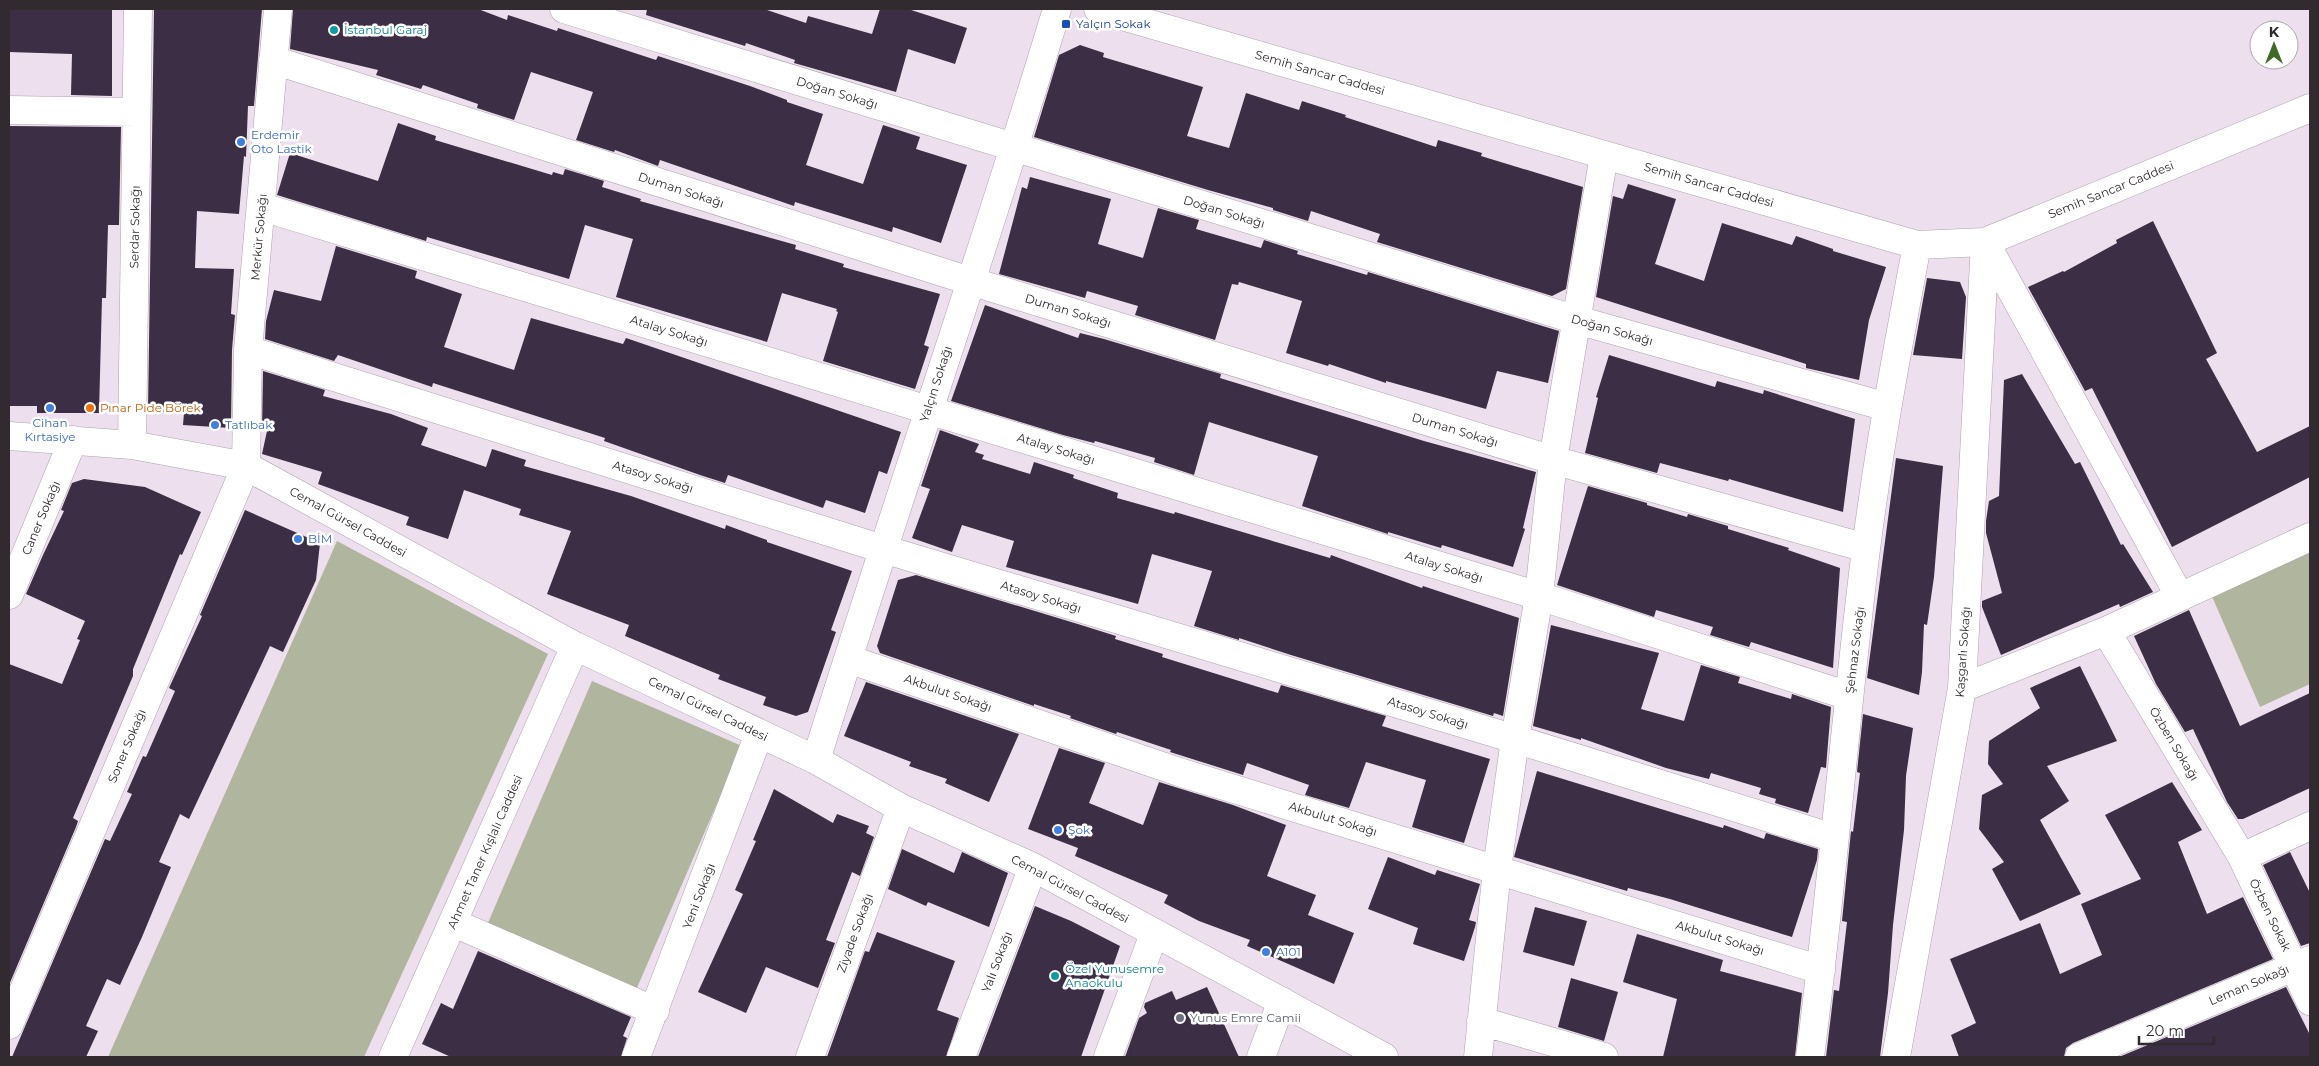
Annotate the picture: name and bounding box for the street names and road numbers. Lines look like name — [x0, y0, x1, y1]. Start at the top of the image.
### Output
street label: Semih Sancar Caddesi — [1254, 47, 1387, 98]
street label: Doğan Sokağı — [795, 73, 880, 112]
street label: Semih Sancar Caddesi — [2046, 157, 2176, 222]
street label: Semih Sancar Caddesi — [1643, 159, 1776, 210]
street label: Duman Sokağı — [636, 169, 726, 210]
street label: Serdar Sokağı — [126, 185, 143, 269]
street label: Doğan Sokağı — [1182, 192, 1267, 231]
street label: Merkür Sokağı — [247, 193, 270, 281]
street label: Duman Sokağı — [1023, 290, 1113, 331]
street label: Doğan Sokağı — [1569, 311, 1655, 348]
street label: Atalay Sokağı — [628, 312, 710, 349]
street label: Yalçın Sokağı — [916, 344, 955, 424]
street label: Duman Sokağı — [1410, 409, 1500, 450]
street label: Atalay Sokağı — [1015, 430, 1097, 467]
street label: Atasoy Sokağı — [611, 457, 695, 496]
street label: Caner Sokağı — [18, 478, 63, 557]
street label: Cemal Gürsel Caddesi — [287, 483, 409, 560]
street label: Atalay Sokağı — [1403, 548, 1485, 585]
street label: Atasoy Sokağı — [999, 577, 1083, 616]
street label: Şehnaz Sokağı — [1842, 606, 1867, 694]
street label: Kaşgarlı Sokağı — [1952, 606, 1973, 698]
street label: Akbulut Sokağı — [902, 670, 994, 715]
street label: Cemal Gürsel Caddesi — [646, 673, 771, 744]
street label: Atasoy Sokağı — [1386, 693, 1470, 732]
street label: Özben Sokağı — [2147, 704, 2202, 783]
street label: Soner Sokağı — [104, 707, 149, 785]
street label: Ahmet Taner Kışlalı Caddesi — [444, 772, 525, 931]
street label: Akbulut Sokağı — [1287, 798, 1379, 839]
street label: Cemal Gürsel Caddesi — [1009, 851, 1132, 926]
street label: Yeni Sokağı — [679, 861, 718, 931]
street label: Özben Sokak — [2246, 876, 2295, 954]
street label: Ziyade Sokağı — [833, 891, 876, 975]
street label: Akbulut Sokağı — [1674, 917, 1766, 958]
street label: Yalı Sokağı — [978, 929, 1015, 994]
street label: Leman Sokağı — [2206, 961, 2291, 1008]

